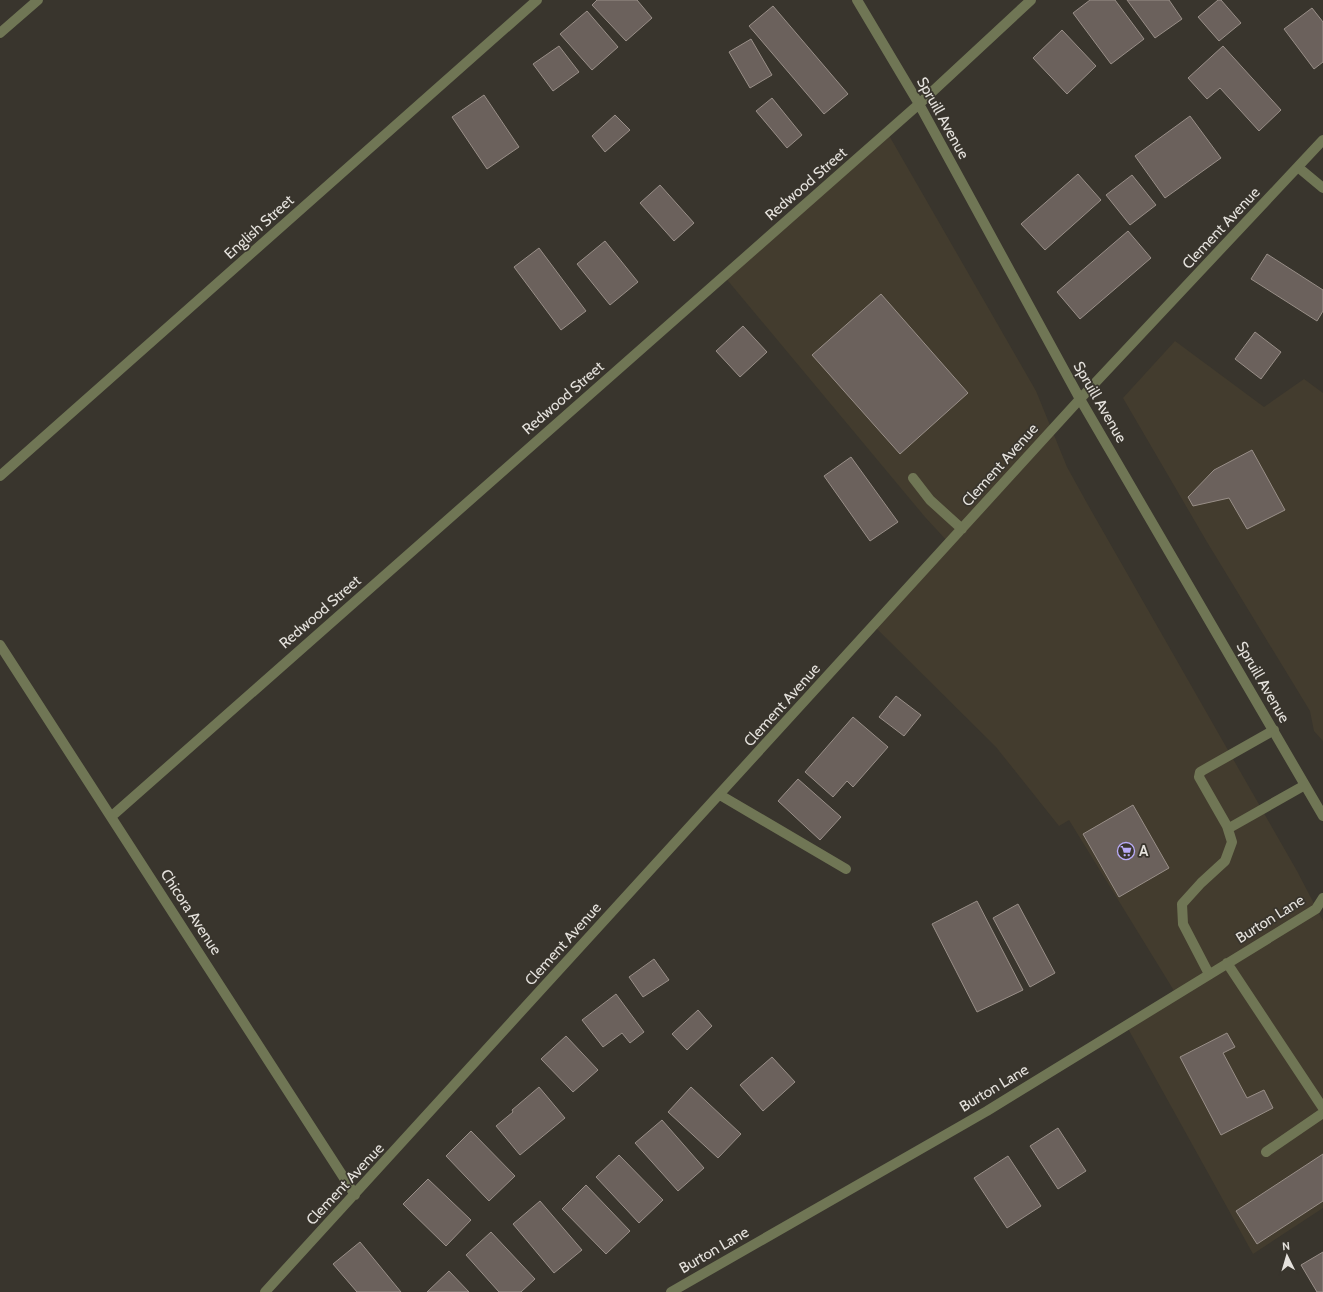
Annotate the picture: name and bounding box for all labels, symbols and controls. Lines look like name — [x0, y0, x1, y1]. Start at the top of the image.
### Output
street label: Spruill Avenue — [913, 74, 973, 162]
street label: Redwood Street — [761, 144, 851, 224]
street label: Clement Avenue — [1178, 183, 1264, 273]
street label: English Street — [221, 191, 297, 263]
street label: Redwood Street — [518, 358, 608, 438]
street label: Spruill Avenue — [1069, 358, 1131, 446]
street label: Clement Avenue — [958, 420, 1042, 510]
street label: Redwood Street — [275, 572, 365, 652]
street label: Spruill Avenue — [1232, 638, 1294, 726]
street label: Clement Avenue — [740, 660, 824, 750]
supermarket icon: A — [1116, 841, 1136, 861]
place label: A — [1139, 842, 1149, 860]
street label: Chicora Avenue — [157, 866, 225, 958]
street label: Burton Lane — [1232, 891, 1308, 947]
street label: Clement Avenue — [521, 899, 605, 989]
street label: Burton Lane — [956, 1060, 1032, 1116]
street label: Clement Avenue — [302, 1139, 388, 1229]
street label: Burton Lane — [676, 1223, 752, 1277]
north arrow — [1267, 1236, 1307, 1276]
text: N — [1282, 1239, 1291, 1253]

